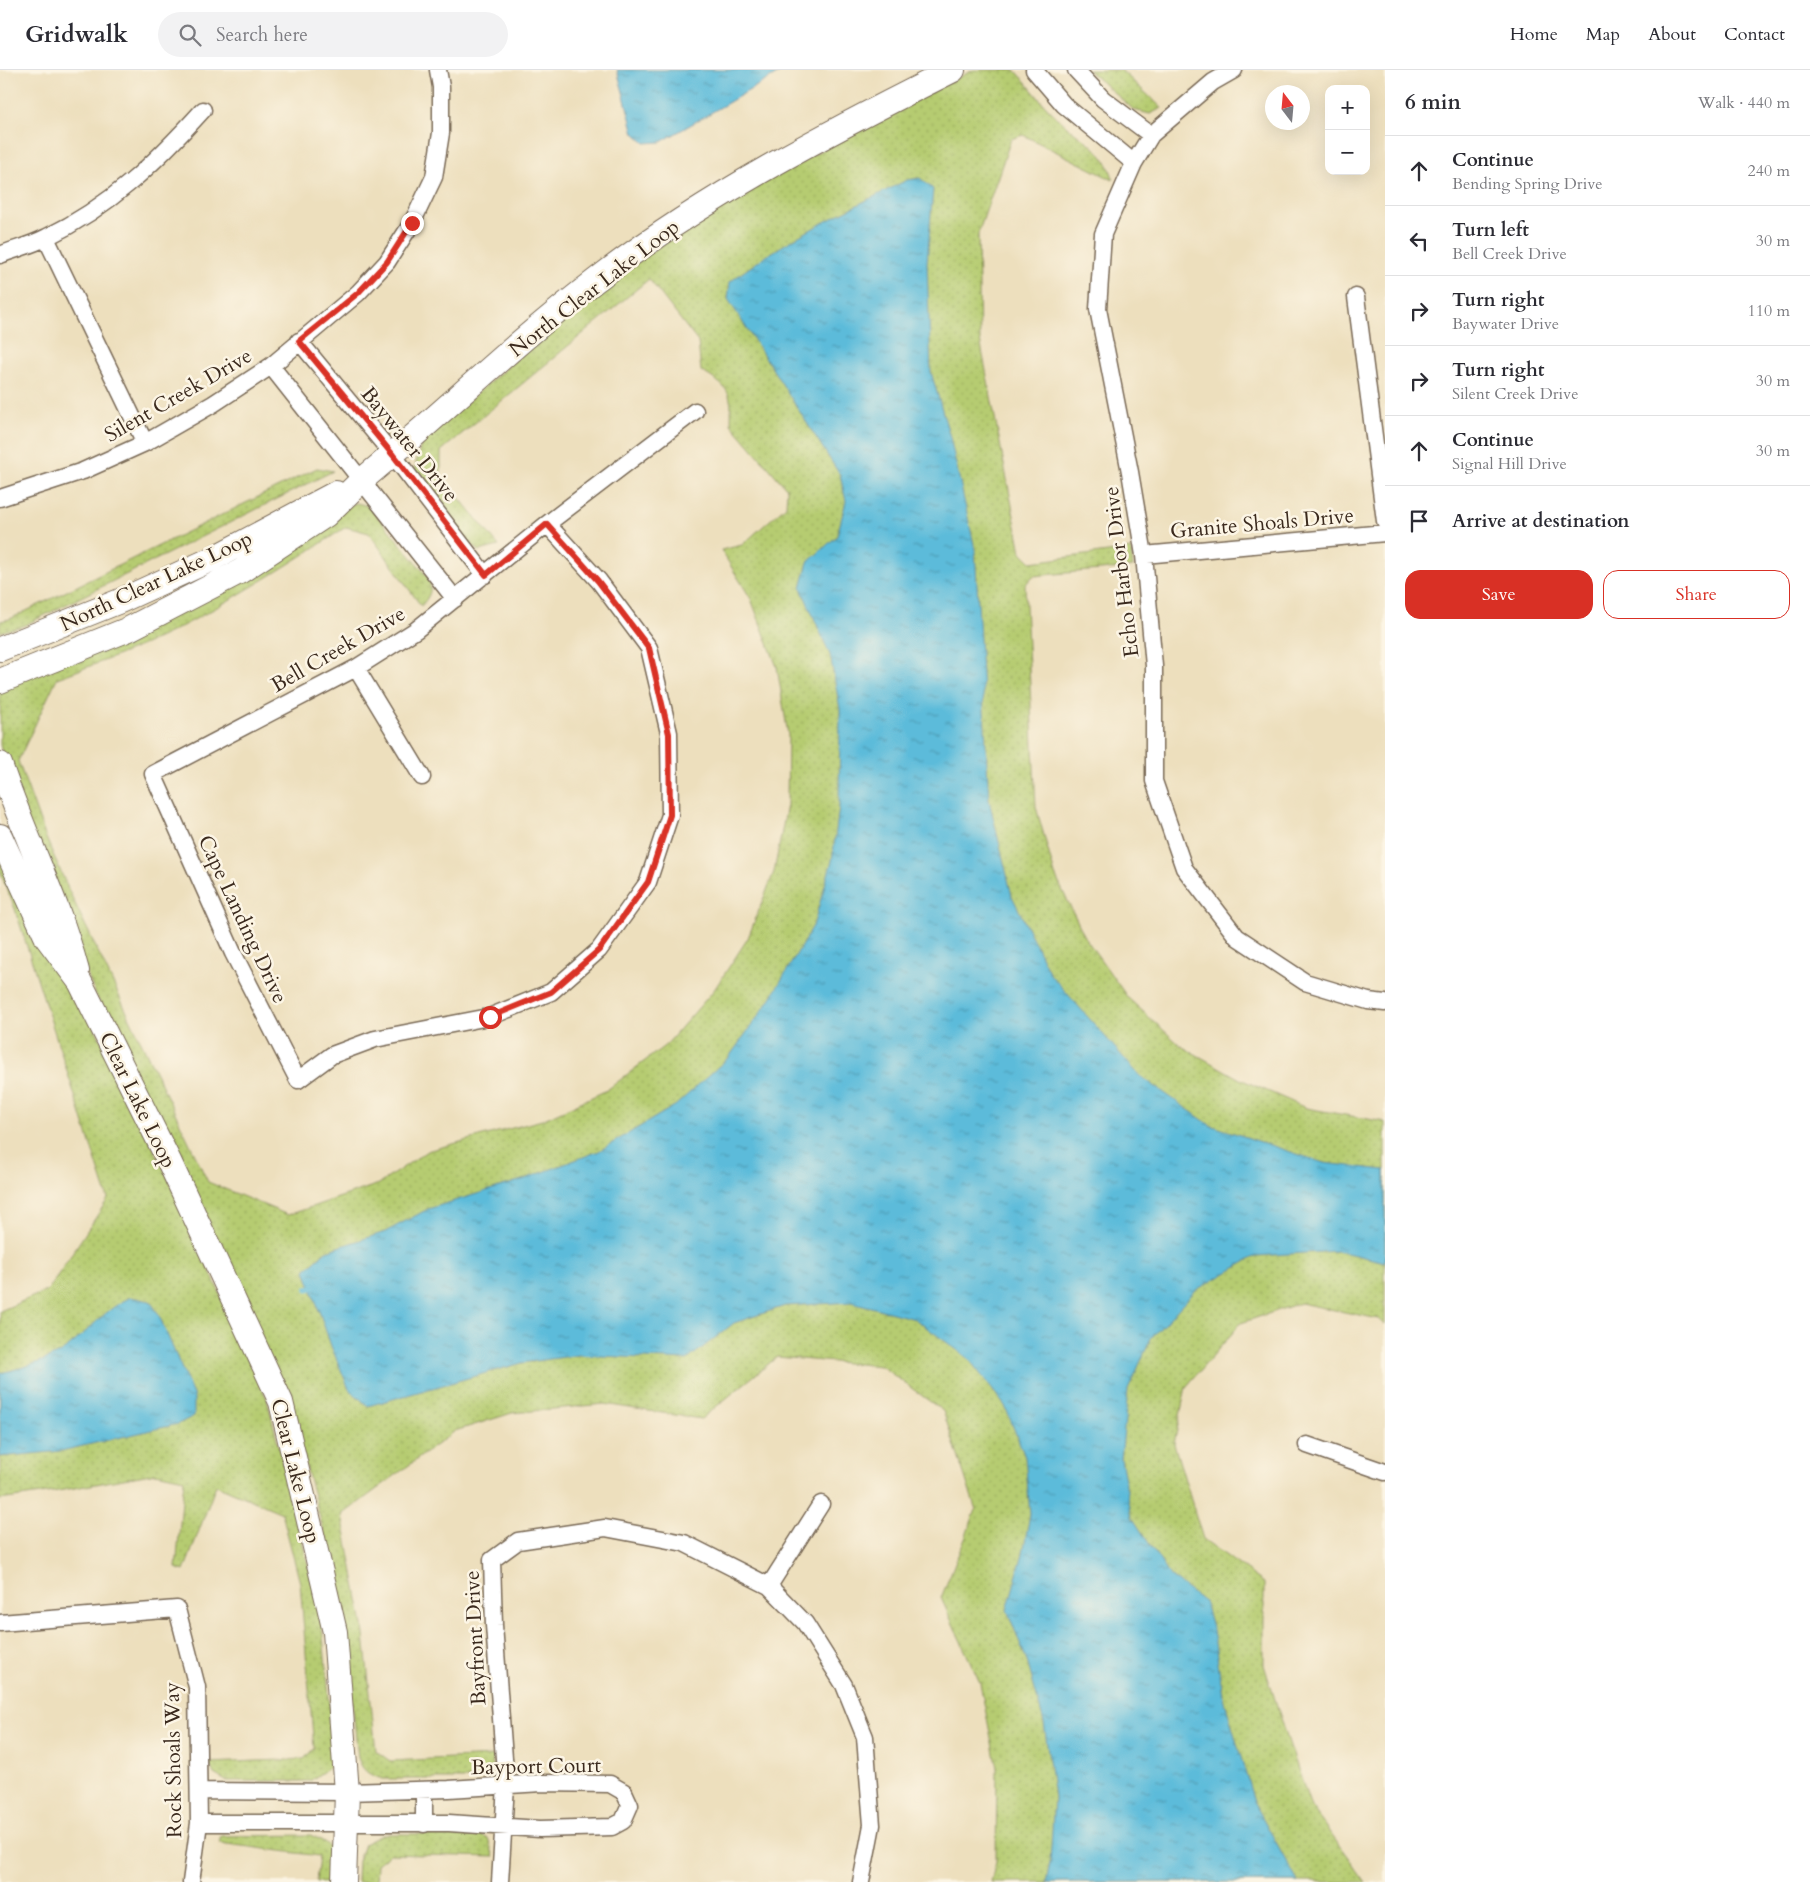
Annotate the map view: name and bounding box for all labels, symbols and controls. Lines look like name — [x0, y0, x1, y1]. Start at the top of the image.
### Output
search box — [158, 12, 508, 57]
text: Gridwalk — [25, 18, 128, 51]
icon: search — [176, 21, 204, 49]
text: Search here — [216, 22, 308, 48]
text: Home — [1510, 22, 1558, 47]
text: Map — [1586, 22, 1620, 47]
text: About — [1648, 22, 1696, 47]
text: Contact — [1724, 22, 1785, 47]
north arrow — [1265, 85, 1310, 130]
map controls — [1325, 85, 1370, 175]
button: + — [1325, 85, 1370, 130]
text: 6 min — [1405, 88, 1461, 117]
text: Walk · 440 m — [1698, 92, 1790, 114]
button: − — [1325, 130, 1370, 175]
text: Continue — [1452, 147, 1534, 173]
icon: ahead — [1405, 157, 1433, 185]
text: 240 m — [1748, 160, 1790, 182]
text: Bending Spring Drive — [1452, 173, 1603, 195]
route end — [401, 212, 424, 235]
street label: North Clear Lake Loop — [503, 213, 686, 364]
text: Turn left — [1452, 217, 1529, 243]
icon: left — [1405, 227, 1433, 255]
text: 30 m — [1756, 230, 1790, 252]
text: Bell Creek Drive — [1452, 243, 1567, 265]
text: Turn right — [1452, 287, 1544, 313]
icon: right — [1405, 297, 1433, 325]
text: 110 m — [1748, 300, 1790, 322]
text: Baywater Drive — [1452, 313, 1559, 335]
street label: Silent Creek Drive — [99, 341, 257, 449]
text: Turn right — [1452, 357, 1544, 383]
icon: right — [1405, 367, 1433, 395]
text: 30 m — [1756, 370, 1790, 392]
street label: Baywater Drive — [354, 381, 465, 508]
text: Silent Creek Drive — [1452, 383, 1578, 405]
text: Continue — [1452, 427, 1534, 453]
icon: ahead — [1405, 437, 1433, 465]
text: 30 m — [1756, 440, 1790, 462]
text: Signal Hill Drive — [1452, 453, 1567, 475]
street label: Echo Harbor Drive — [1097, 485, 1146, 659]
street label: Granite Shoals Drive — [1169, 501, 1355, 546]
icon: arrive — [1405, 507, 1433, 535]
text: Arrive at destination — [1452, 508, 1629, 534]
street label: North Clear Lake Loop — [55, 524, 257, 639]
button: Save — [1405, 570, 1593, 619]
button: Share — [1603, 570, 1790, 619]
street label: Bell Creek Drive — [266, 599, 411, 700]
street label: Cape Landing Drive — [191, 830, 294, 1008]
route start — [479, 1006, 502, 1029]
street label: Clear Lake Loop — [92, 1027, 183, 1173]
street label: Clear Lake Loop — [264, 1396, 327, 1546]
street label: Bayfront Drive — [457, 1570, 494, 1706]
street label: Rock Shoals Way — [158, 1682, 189, 1838]
street label: Bayport Court — [471, 1751, 602, 1782]

